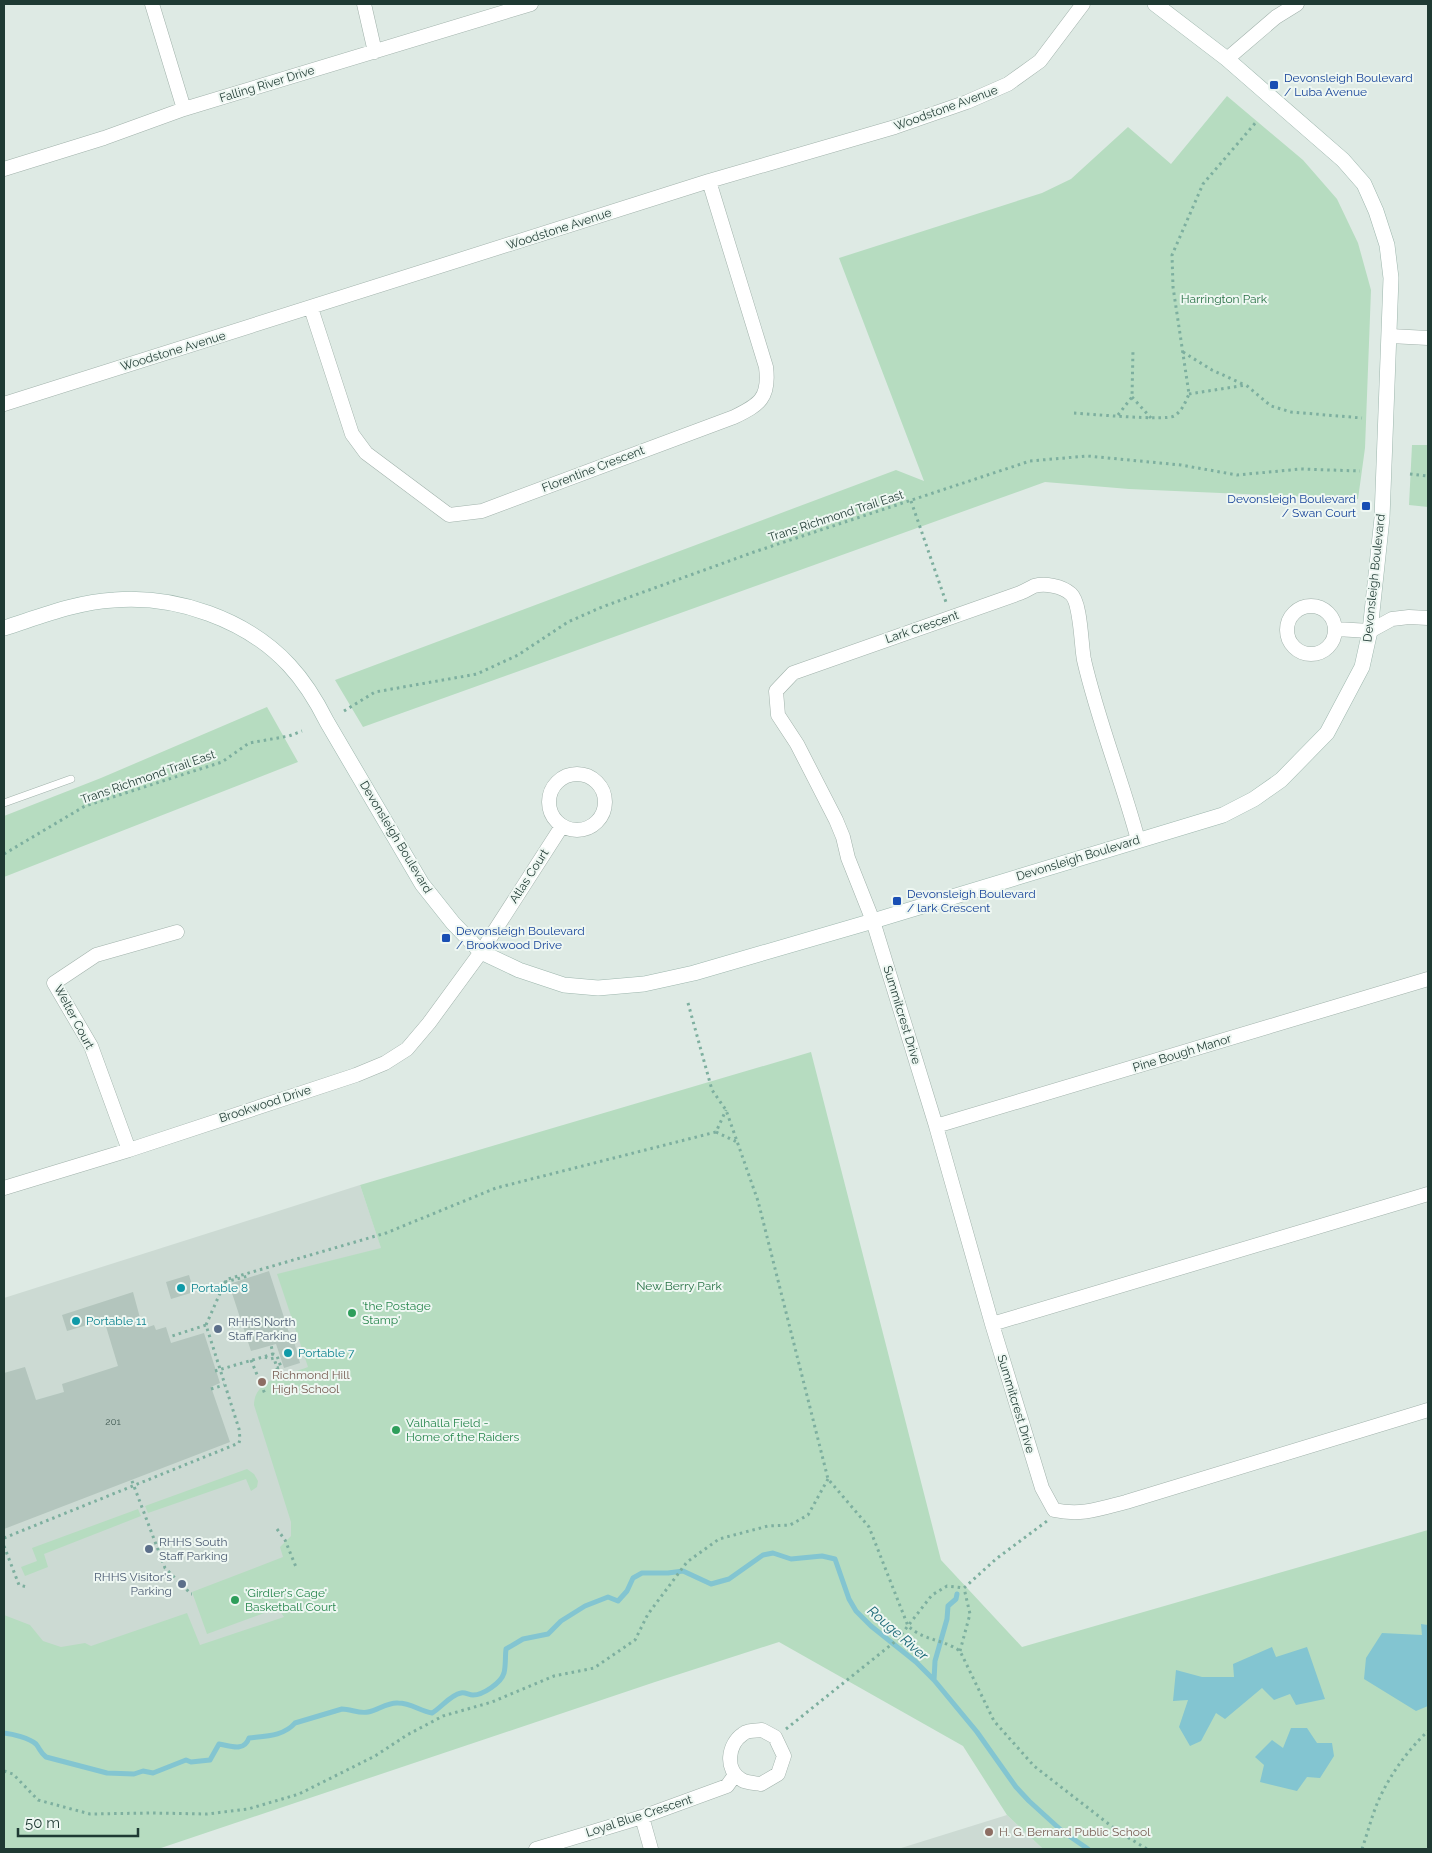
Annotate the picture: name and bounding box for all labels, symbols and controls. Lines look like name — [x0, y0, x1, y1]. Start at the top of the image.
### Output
street label: Falling River Drive — [218, 63, 316, 105]
place label: Devonsleigh Boulevard / Luba Avenue — [1284, 71, 1413, 99]
marker: Devonsleigh Boulevard / Luba Avenue — [1268, 79, 1280, 91]
street label: Woodstone Avenue — [892, 83, 1000, 133]
street label: Woodstone Avenue — [505, 205, 613, 253]
park label: Harrington Park — [1181, 292, 1268, 306]
street label: Woodstone Avenue — [119, 328, 227, 374]
street label: Florentine Crescent — [540, 443, 646, 495]
street label: Trans Richmond Trail East — [767, 488, 905, 544]
place label: Devonsleigh Boulevard / Swan Court — [1227, 492, 1356, 520]
marker: Devonsleigh Boulevard / Swan Court — [1360, 500, 1372, 512]
street label: Devonsleigh Boulevard — [1360, 513, 1388, 643]
street label: Lark Crescent — [883, 608, 961, 646]
street label: Trans Richmond Trail East — [79, 747, 217, 807]
street label: Devonsleigh Boulevard — [357, 778, 435, 896]
street label: Devonsleigh Boulevard — [1014, 832, 1142, 884]
street label: Atlas Court — [506, 846, 552, 906]
place label: Devonsleigh Boulevard / lark Crescent — [907, 887, 1036, 915]
marker: Devonsleigh Boulevard / lark Crescent — [891, 895, 903, 907]
place label: Devonsleigh Boulevard / Brookwood Drive — [456, 924, 585, 952]
marker: Devonsleigh Boulevard / Brookwood Drive — [440, 932, 452, 944]
street label: Summitcrest Drive — [880, 964, 924, 1066]
street label: Welter Court — [51, 982, 97, 1052]
street label: Pine Bough Manor — [1131, 1031, 1234, 1075]
street label: Brookwood Drive — [217, 1083, 313, 1125]
park label: New Berry Park — [636, 1279, 723, 1293]
place label: Portable 8 — [191, 1281, 248, 1295]
marker: Portable 8 — [175, 1282, 187, 1294]
place label: 'the Postage Stamp' — [362, 1299, 431, 1327]
marker: 'the Postage Stamp' — [346, 1307, 358, 1319]
place label: Portable 11 — [86, 1314, 146, 1328]
marker: Portable 11 — [70, 1315, 82, 1327]
place label: RHHS North Staff Parking — [228, 1315, 297, 1343]
marker: RHHS North Staff Parking — [212, 1323, 224, 1335]
place label: Portable 7 — [298, 1346, 355, 1360]
marker: Portable 7 — [282, 1347, 294, 1359]
street label: Summitcrest Drive — [994, 1353, 1038, 1455]
place label: Richmond Hill High School — [272, 1368, 350, 1396]
marker: Richmond Hill High School — [256, 1376, 268, 1388]
house number: 201 — [105, 1416, 122, 1427]
place label: Valhalla Field - Home of the Raiders — [406, 1416, 520, 1444]
marker: Valhalla Field - Home of the Raiders — [390, 1424, 402, 1436]
place label: RHHS South Staff Parking — [159, 1535, 228, 1563]
marker: RHHS South Staff Parking — [143, 1543, 155, 1555]
place label: RHHS Visitor's Parking — [94, 1570, 172, 1598]
marker: RHHS Visitor's Parking — [176, 1578, 188, 1590]
place label: 'Girdler's Cage' Basketball Court — [245, 1586, 336, 1614]
marker: 'Girdler's Cage' Basketball Court — [229, 1594, 241, 1606]
water label: Rouge River — [865, 1602, 932, 1664]
street label: Loyal Blue Crescent — [584, 1792, 694, 1840]
scale bar — [18, 1806, 138, 1838]
text: 50 m — [25, 1814, 60, 1832]
place label: H. G. Bernard Public School — [999, 1825, 1151, 1839]
marker: H. G. Bernard Public School — [983, 1826, 995, 1838]

